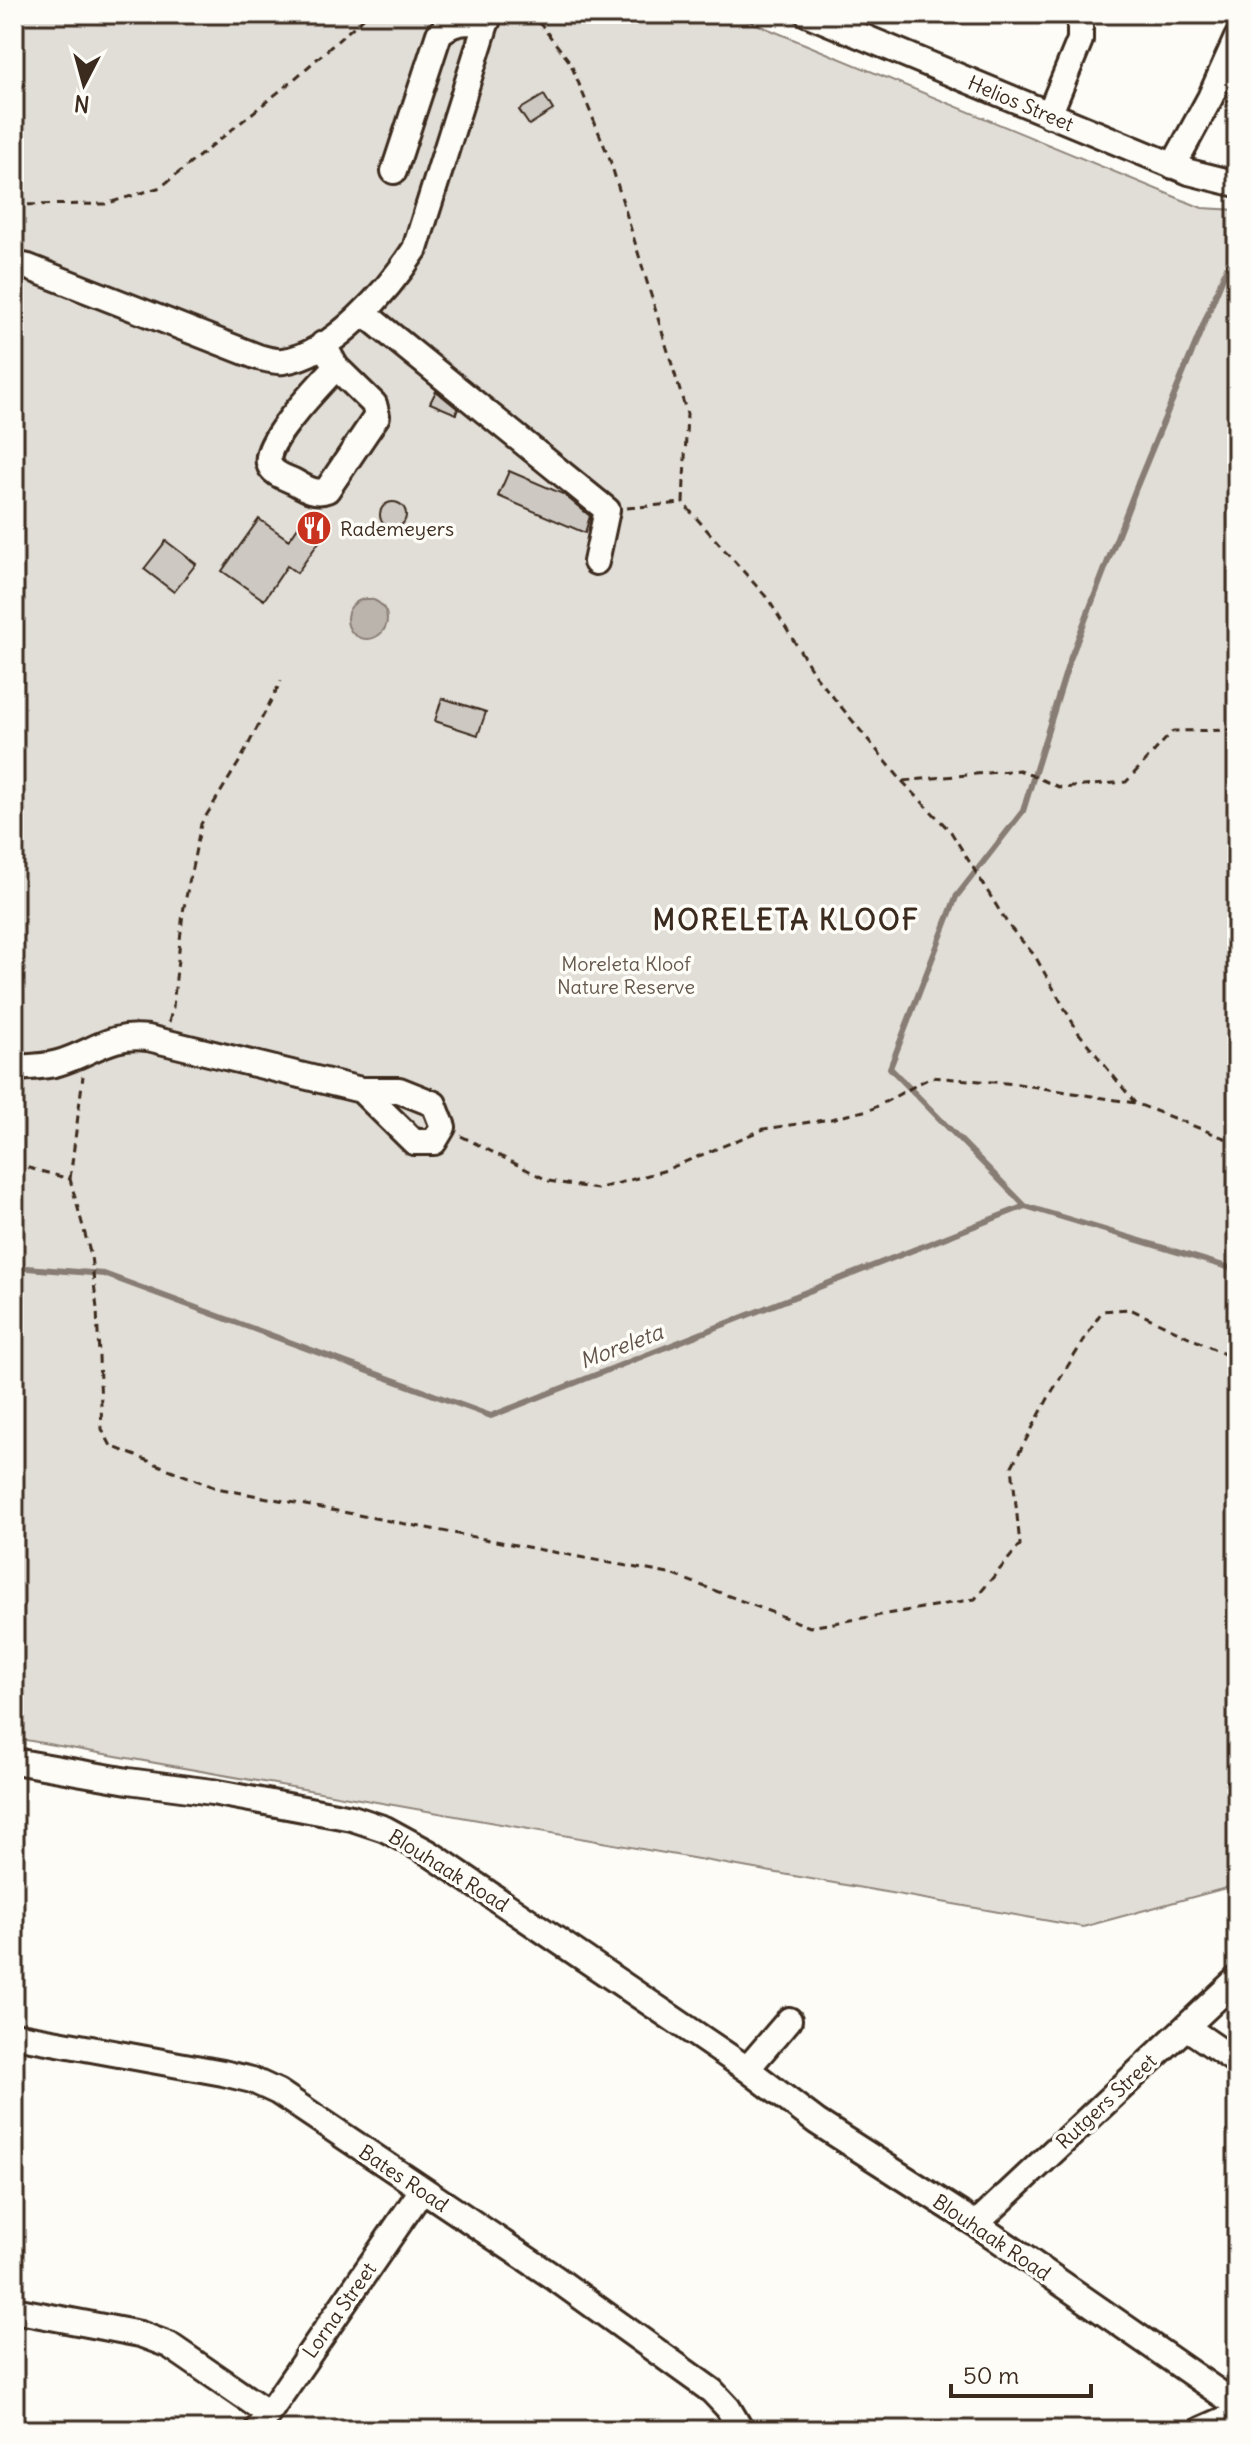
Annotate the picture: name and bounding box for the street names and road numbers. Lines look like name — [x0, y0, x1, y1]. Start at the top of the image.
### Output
street label: Helios Street — [964, 70, 1078, 137]
street label: Blouhaak Road — [384, 1823, 514, 1917]
street label: Rutgers Street — [1051, 2048, 1162, 2154]
street label: Bates Road — [354, 2139, 454, 2217]
street label: Blouhaak Road — [928, 2188, 1056, 2286]
street label: Lorna Street — [297, 2257, 381, 2363]

